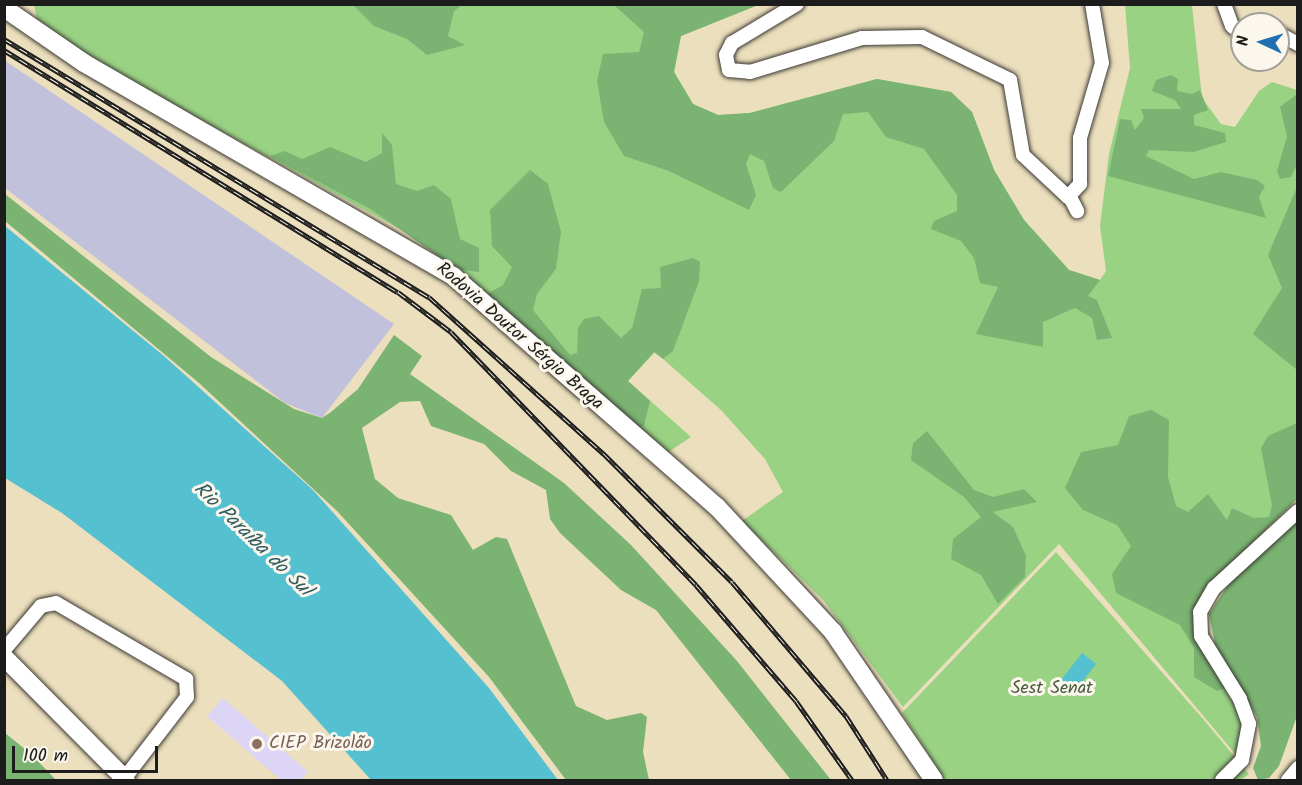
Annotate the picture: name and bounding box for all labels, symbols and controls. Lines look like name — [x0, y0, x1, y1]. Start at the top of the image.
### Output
north arrow — [1230, 12, 1290, 72]
text: N — [1231, 35, 1256, 47]
street label: Rodovia Doutor Sérgio Braga — [431, 258, 607, 416]
water label: Rio Paraíba do Sul — [188, 478, 316, 602]
park label: Sest Senat — [1011, 678, 1093, 700]
place label: CIEP Brizolão — [269, 733, 372, 755]
scale bar — [15, 734, 160, 772]
marker: CIEP Brizolão — [250, 737, 264, 751]
text: 100 m — [23, 742, 68, 771]

